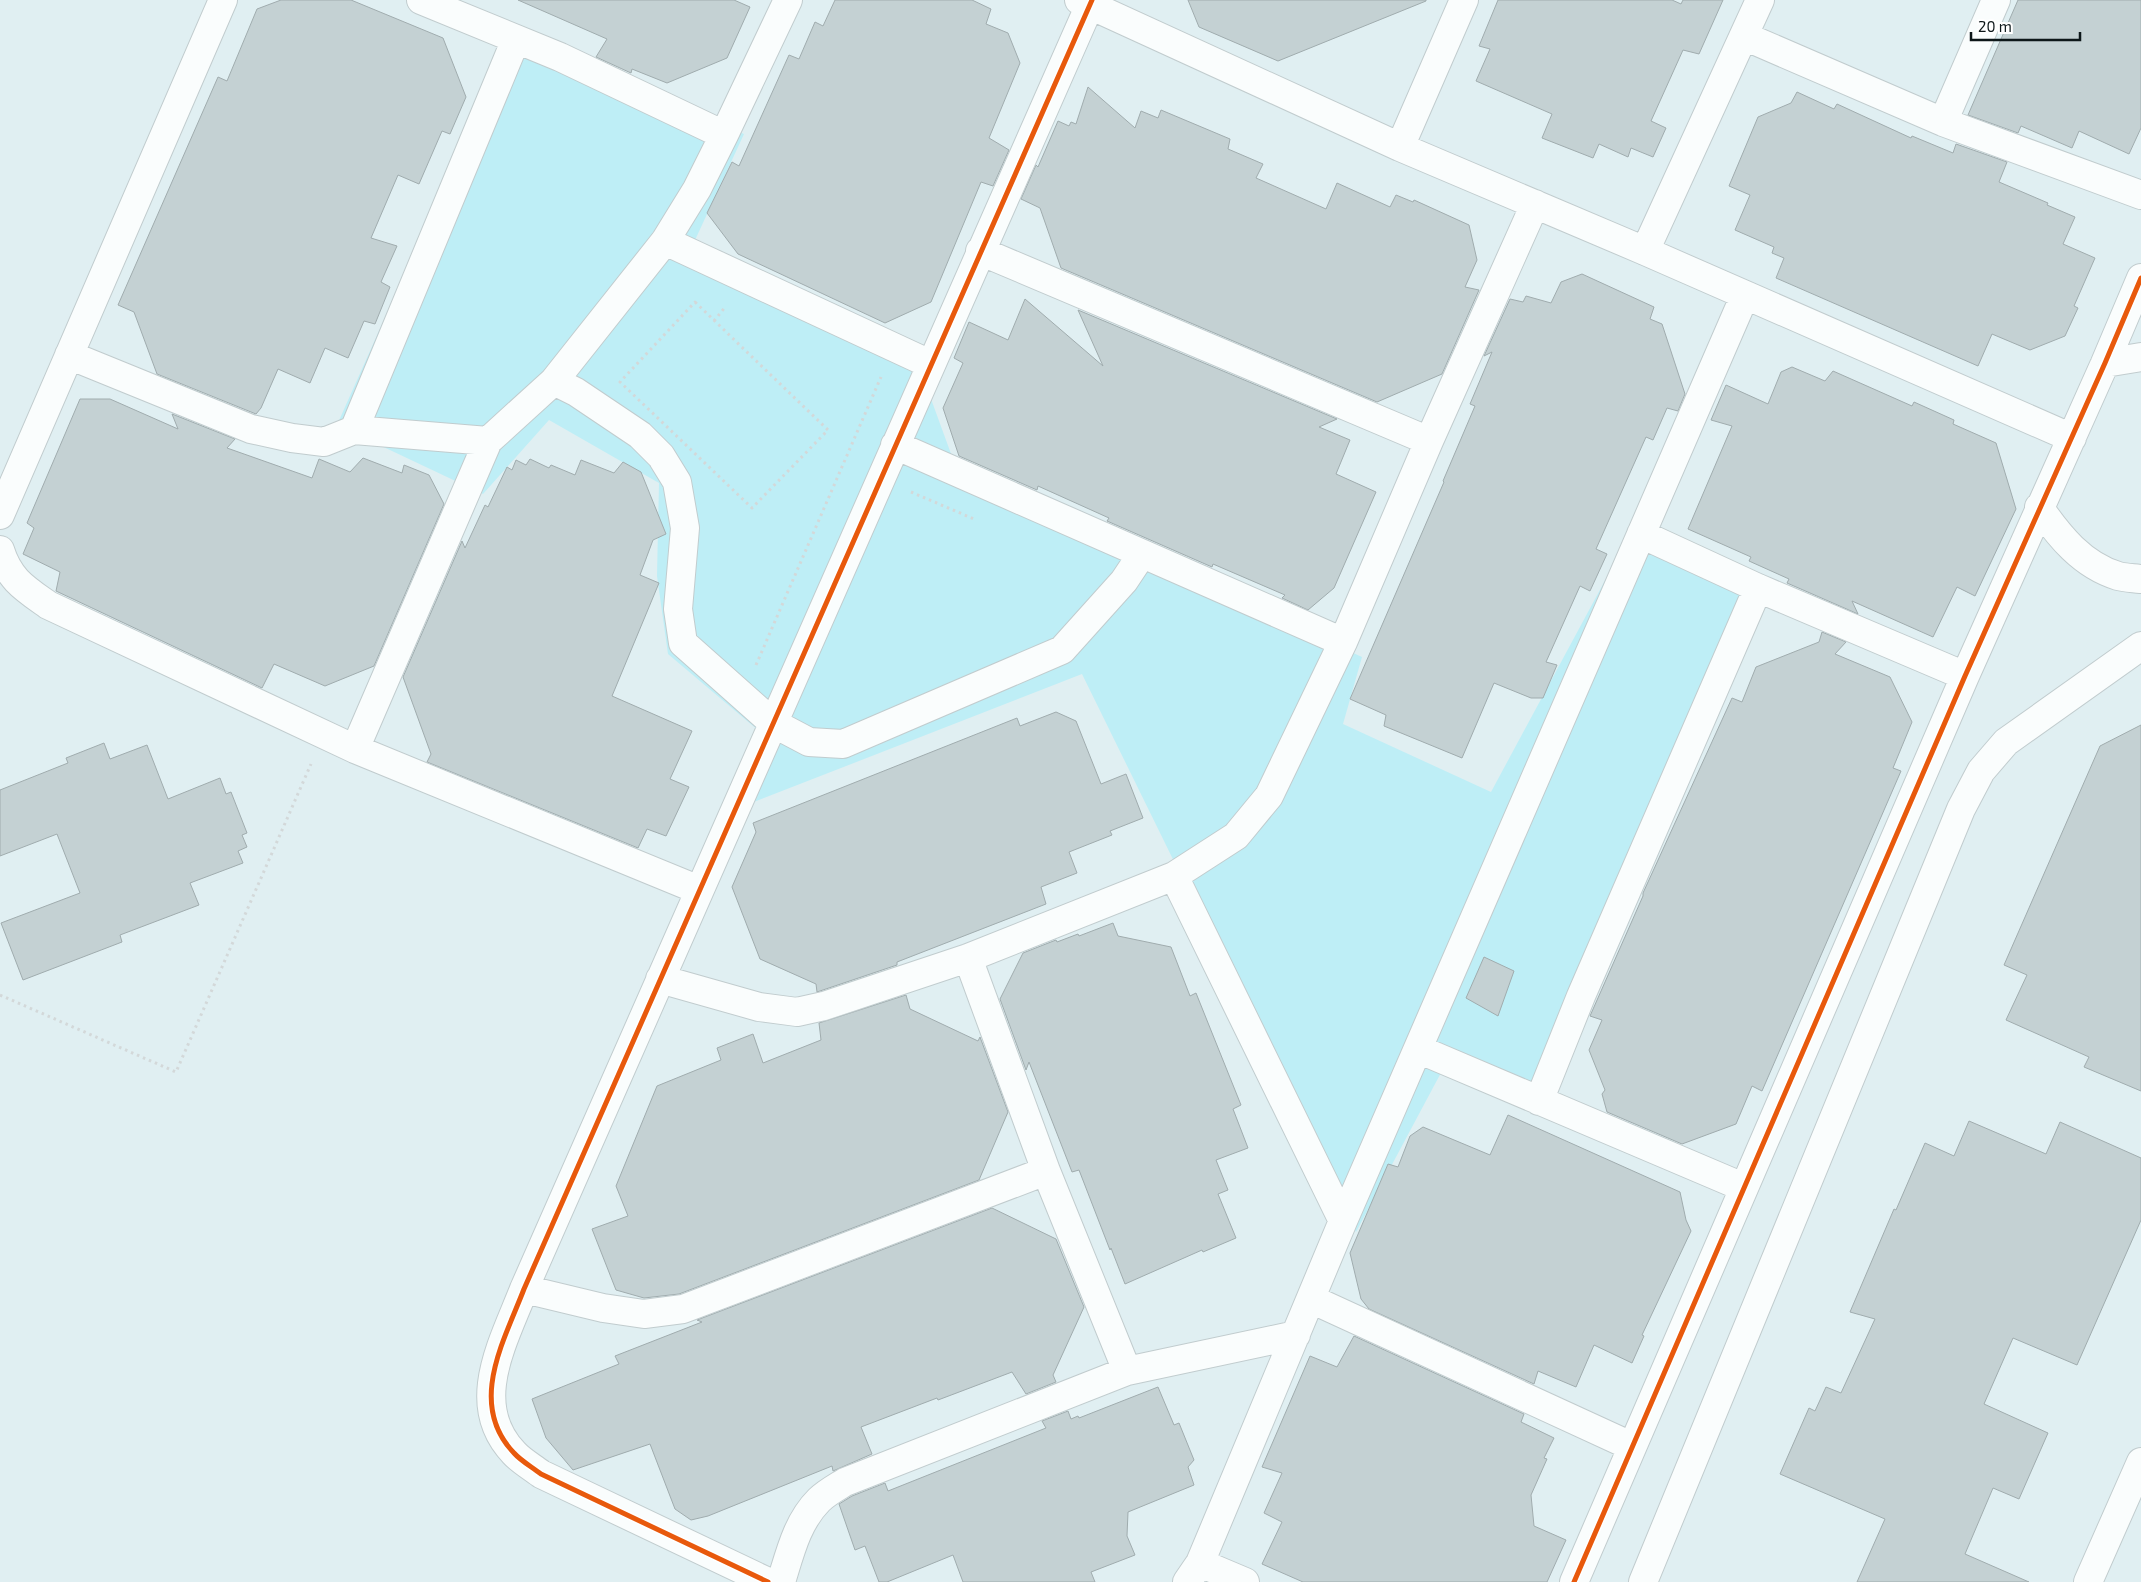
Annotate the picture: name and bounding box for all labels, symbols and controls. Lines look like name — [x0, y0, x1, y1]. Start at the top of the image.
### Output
scale bar — [1971, 10, 2080, 42]
text: 20 m — [1978, 17, 2012, 35]

